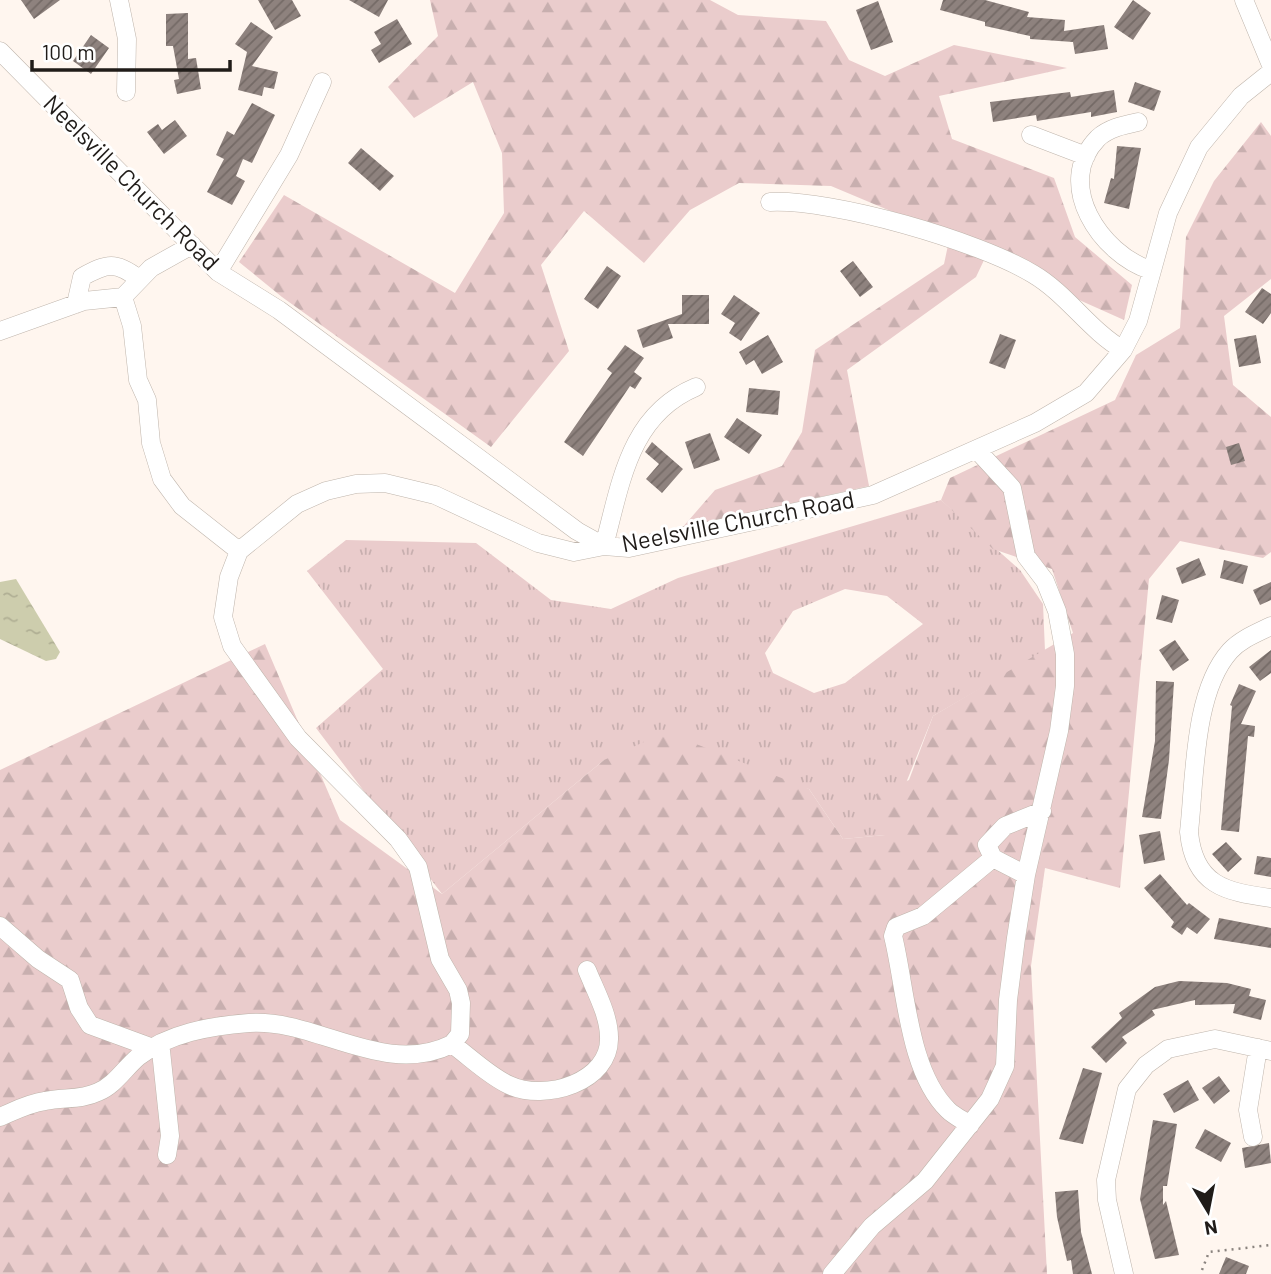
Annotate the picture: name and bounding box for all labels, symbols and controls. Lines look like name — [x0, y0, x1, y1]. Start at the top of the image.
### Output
scale bar — [32, 28, 229, 72]
text: 100 m — [42, 39, 95, 64]
street label: Neelsville Church Road — [38, 88, 226, 276]
street label: Neelsville Church Road — [619, 484, 857, 557]
north arrow — [1173, 1176, 1243, 1246]
text: N — [1203, 1216, 1219, 1241]

